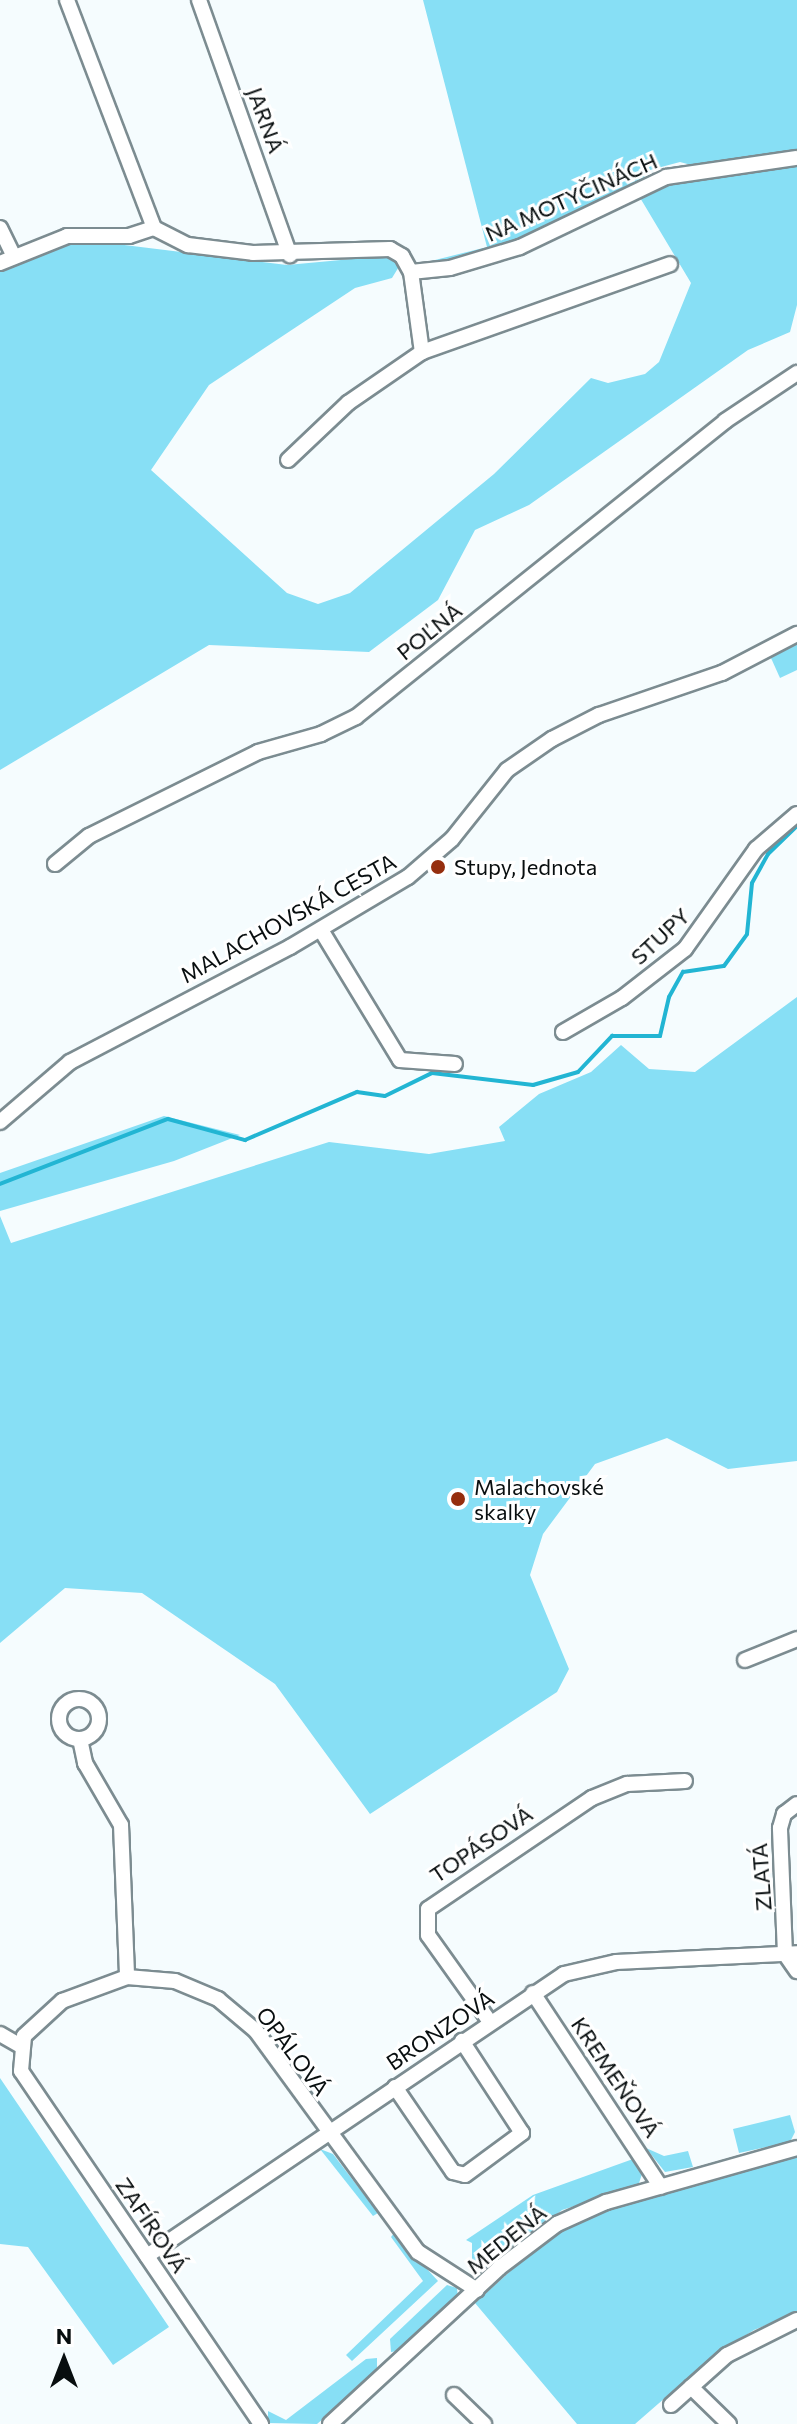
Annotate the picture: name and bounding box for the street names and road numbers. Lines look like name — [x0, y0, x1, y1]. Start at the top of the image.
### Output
street label: JARNÁ — [242, 83, 290, 157]
street label: NA MOTYČINÁCH — [481, 147, 661, 247]
street label: POĽNÁ — [391, 597, 467, 665]
street label: MALACHOVSKÁ CESTA — [176, 848, 400, 988]
street label: STUPY — [625, 902, 695, 970]
street label: TOPÁSOVÁ — [425, 1800, 537, 1888]
street label: ZLATÁ — [745, 1842, 777, 1912]
street label: BRONZOVÁ — [381, 1984, 499, 2076]
street label: OPÁLOVÁ — [251, 2001, 335, 2101]
street label: KREMEŇOVÁ — [566, 2012, 666, 2142]
street label: ZAFÍROVÁ — [110, 2172, 194, 2278]
street label: MEDENÁ — [461, 2199, 551, 2279]

